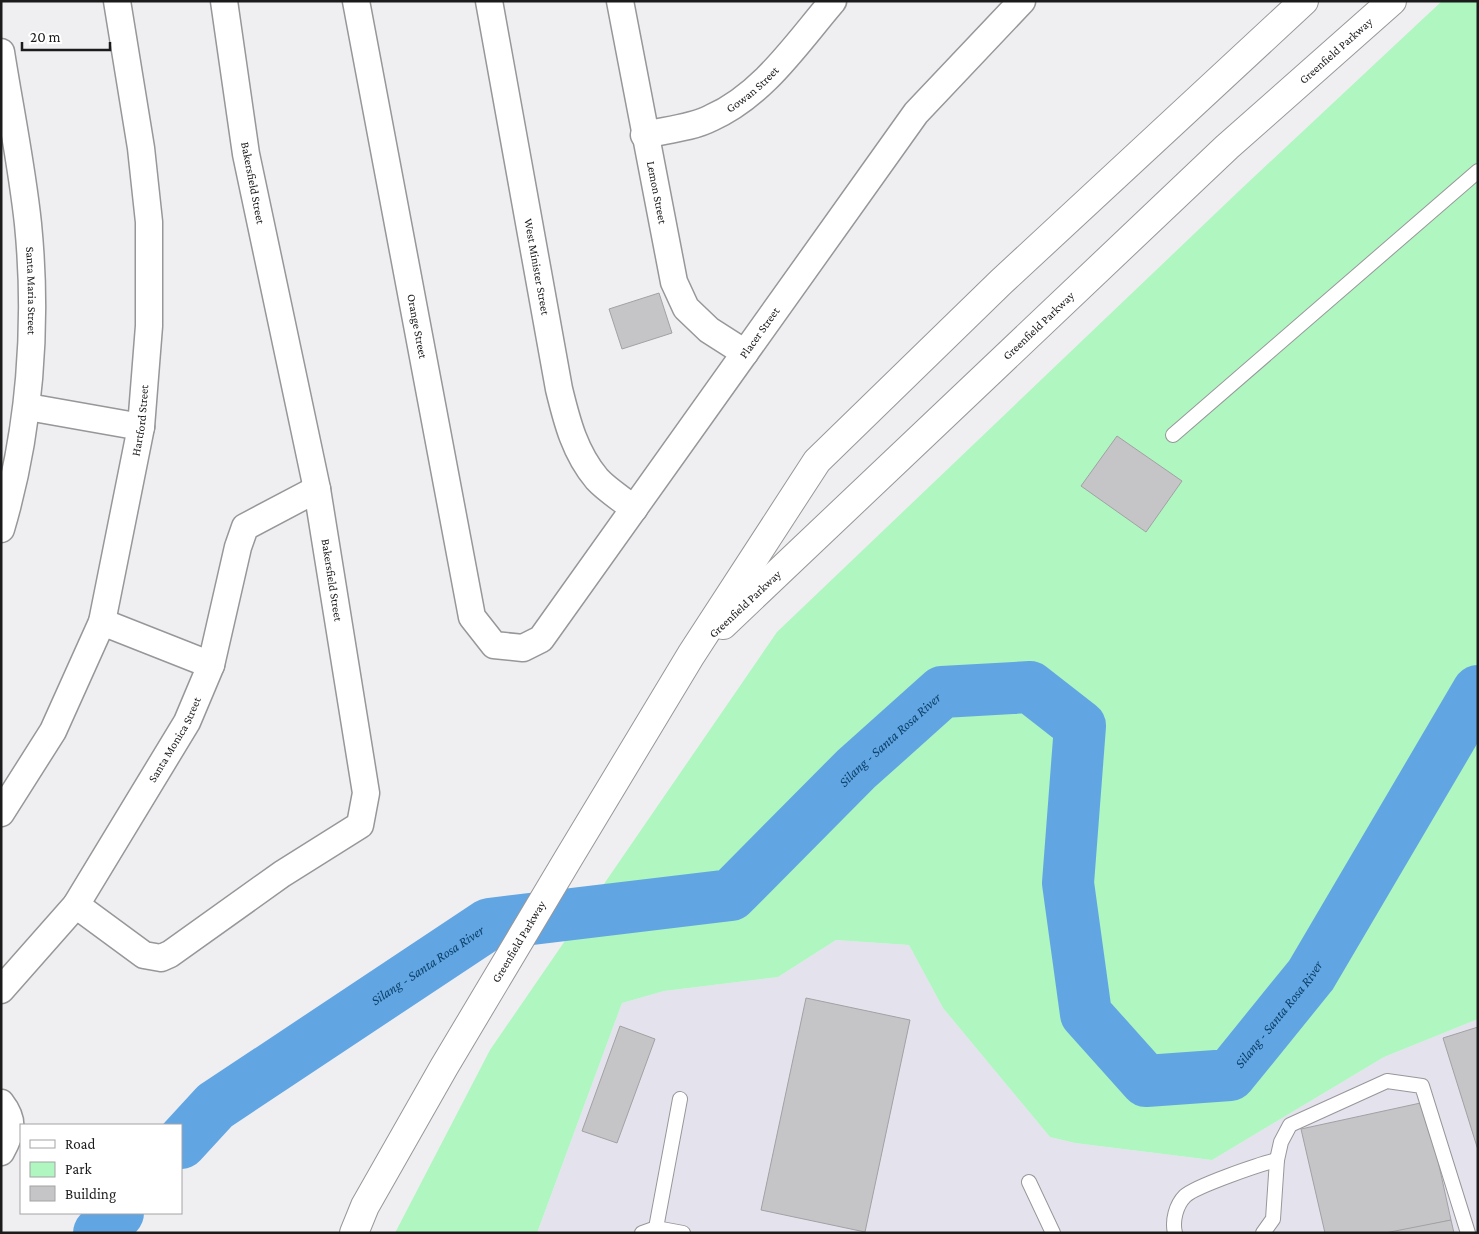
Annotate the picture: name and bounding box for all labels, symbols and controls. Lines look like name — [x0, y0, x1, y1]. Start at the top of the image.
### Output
street label: Greenfield Parkway — [1296, 14, 1376, 87]
scale bar — [22, 20, 110, 52]
text: 20 m — [30, 29, 61, 45]
street label: Gowan Street — [724, 63, 782, 116]
street label: Bakersfield Street — [238, 141, 268, 226]
street label: Lemon Street — [644, 160, 670, 226]
street label: West Minister Street — [521, 217, 553, 317]
street label: Santa Maria Street — [23, 246, 39, 336]
street label: Greenfield Parkway — [1000, 288, 1078, 363]
street label: Orange Street — [404, 293, 430, 361]
street label: Placer Street — [736, 303, 783, 361]
street label: Hartford Street — [128, 383, 151, 457]
street label: Bakersfield Street — [319, 538, 346, 623]
street label: Greenfield Parkway — [706, 567, 784, 641]
water label: Silang - Santa Rosa River — [835, 688, 945, 790]
street label: Santa Monica Street — [145, 694, 204, 785]
street label: Greenfield Parkway — [489, 898, 549, 985]
water label: Silang - Santa Rosa River — [368, 921, 488, 1008]
water label: Silang - Santa Rosa River — [1231, 957, 1326, 1071]
legend — [20, 1124, 182, 1214]
text: Road — [65, 1136, 96, 1152]
text: Park — [65, 1161, 92, 1177]
text: Building — [65, 1186, 116, 1203]

